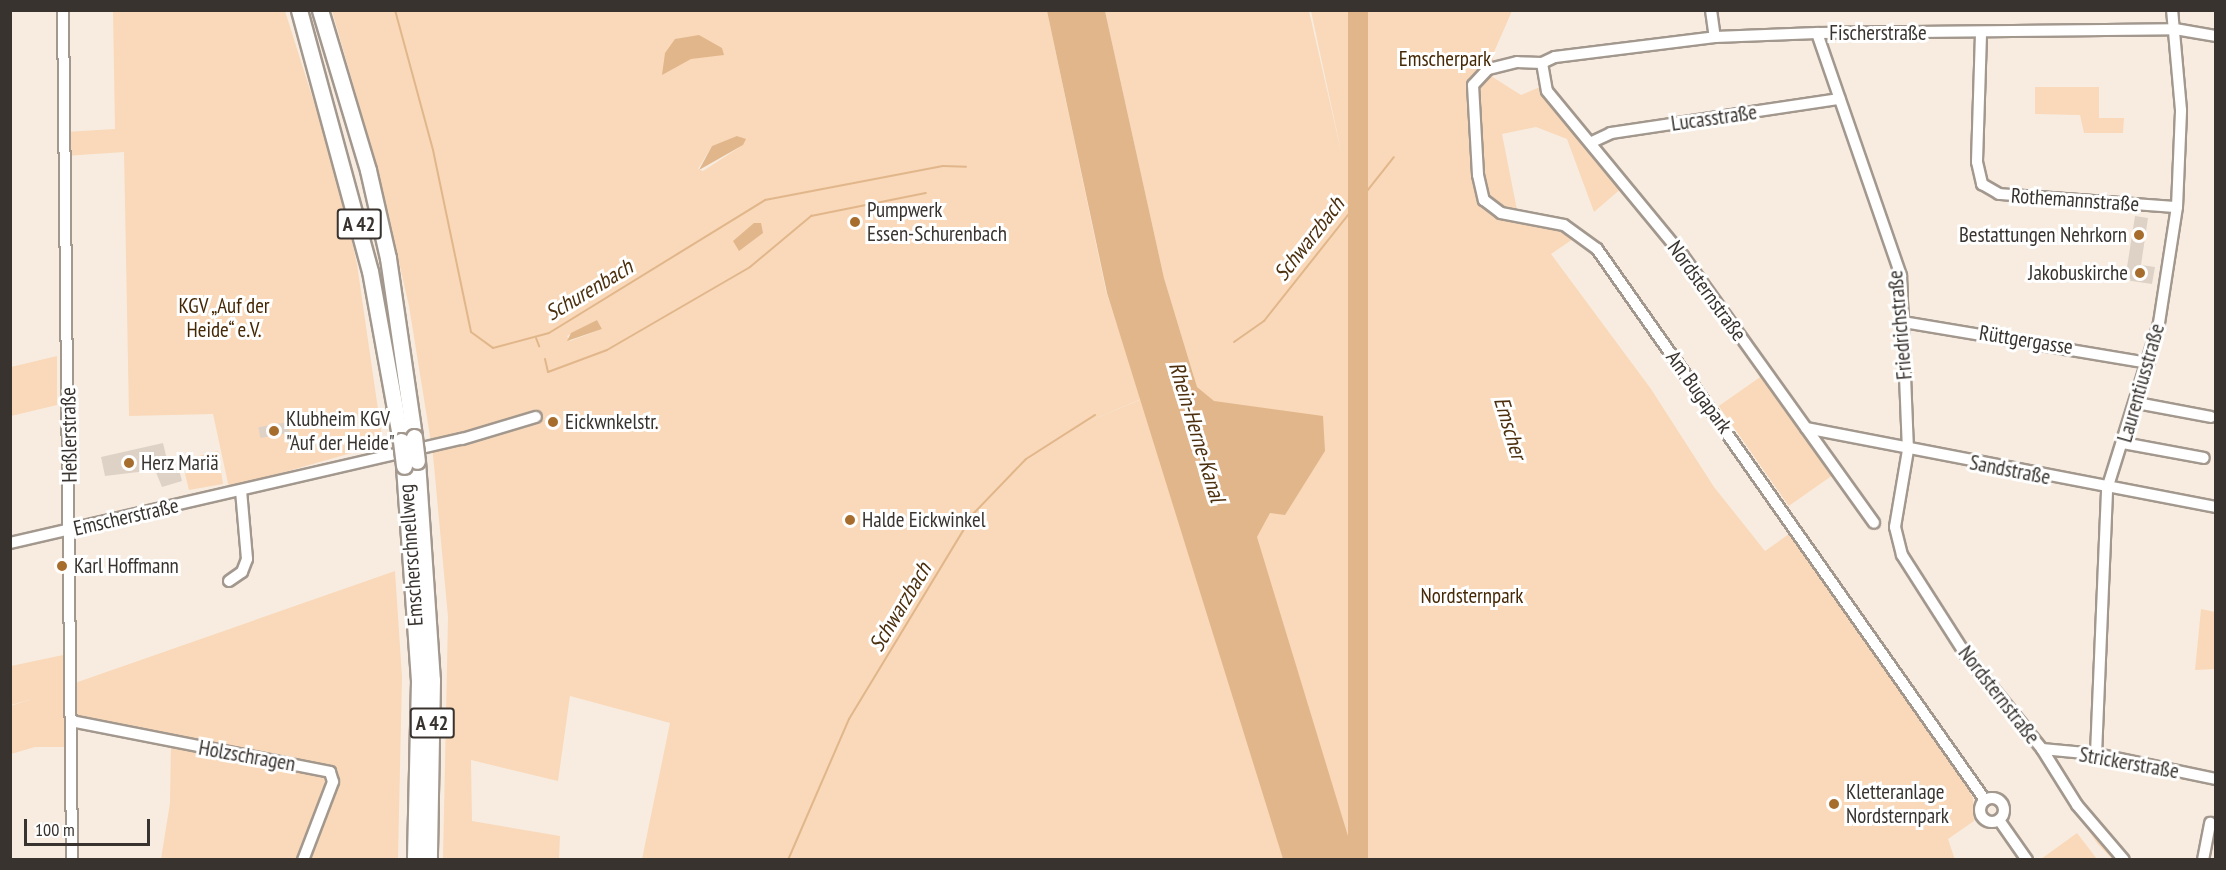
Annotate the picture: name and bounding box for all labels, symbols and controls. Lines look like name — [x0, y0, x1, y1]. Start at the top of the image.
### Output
street label: Fischerstraße — [1829, 20, 1927, 46]
park label: Emscherpark — [1399, 46, 1491, 72]
street label: Lucasstraße — [1669, 100, 1759, 136]
street label: Rothemannstraße — [2010, 183, 2140, 217]
water label: Schwarzbach — [1268, 192, 1350, 286]
place label: Pumpwerk Essen-Schurenbach — [867, 197, 1007, 247]
road number: A 42 — [335, 207, 383, 241]
marker: Pumpwerk Essen-Schurenbach — [848, 215, 862, 229]
place label: Bestattungen Nehrkorn — [1959, 222, 2127, 248]
marker: Bestattungen Nehrkorn — [2132, 228, 2146, 242]
street label: Nordsternstraße — [1662, 236, 1752, 346]
water label: Schurenbach — [541, 254, 637, 326]
place label: Jakobuskirche — [2028, 260, 2128, 286]
marker: Jakobuskirche — [2133, 266, 2147, 280]
street label: Friedrichstraße — [1883, 269, 1917, 381]
park label: KGV „Auf der Heide“ e.V. — [178, 293, 270, 343]
street label: Rüttgergasse — [1977, 320, 2075, 360]
street label: Laurentiusstraße — [2112, 321, 2170, 445]
street label: Am Bugapark — [1661, 346, 1737, 438]
water label: Rhein-Herne-Kanal — [1163, 359, 1231, 505]
street label: Heßlerstraße — [56, 387, 82, 483]
water label: Emscher — [1488, 394, 1532, 462]
place label: Klubheim KGV "Auf der Heide" — [286, 406, 395, 456]
place label: Eickwnkelstr. — [565, 409, 659, 435]
marker: Eickwnkelstr. — [546, 415, 560, 429]
marker: Klubheim KGV "Auf der Heide" — [267, 424, 281, 438]
place label: Herz Mariä — [141, 450, 219, 476]
street label: Sandstraße — [1968, 450, 2052, 490]
marker: Herz Mariä — [122, 456, 136, 470]
street label: Emscherschnellweg — [393, 483, 429, 627]
street label: Emscherstraße — [71, 493, 181, 541]
place label: Halde Eickwinkel — [862, 507, 986, 533]
marker: Halde Eickwinkel — [843, 513, 857, 527]
place label: Karl Hoffmann — [74, 553, 179, 579]
water label: Schwarzbach — [863, 558, 937, 656]
marker: Karl Hoffmann — [55, 559, 69, 573]
park label: Nordsternpark — [1420, 583, 1524, 609]
street label: Nordsternstraße — [1953, 641, 2045, 749]
road number: A 42 — [408, 706, 456, 740]
street label: Holzschragen — [197, 735, 297, 777]
street label: Strickerstraße — [2077, 742, 2181, 784]
place label: Kletteranlage Nordsternpark — [1846, 779, 1949, 829]
marker: Kletteranlage Nordsternpark — [1827, 797, 1841, 811]
scale bar — [27, 807, 153, 845]
text: 100 m — [35, 818, 75, 841]

